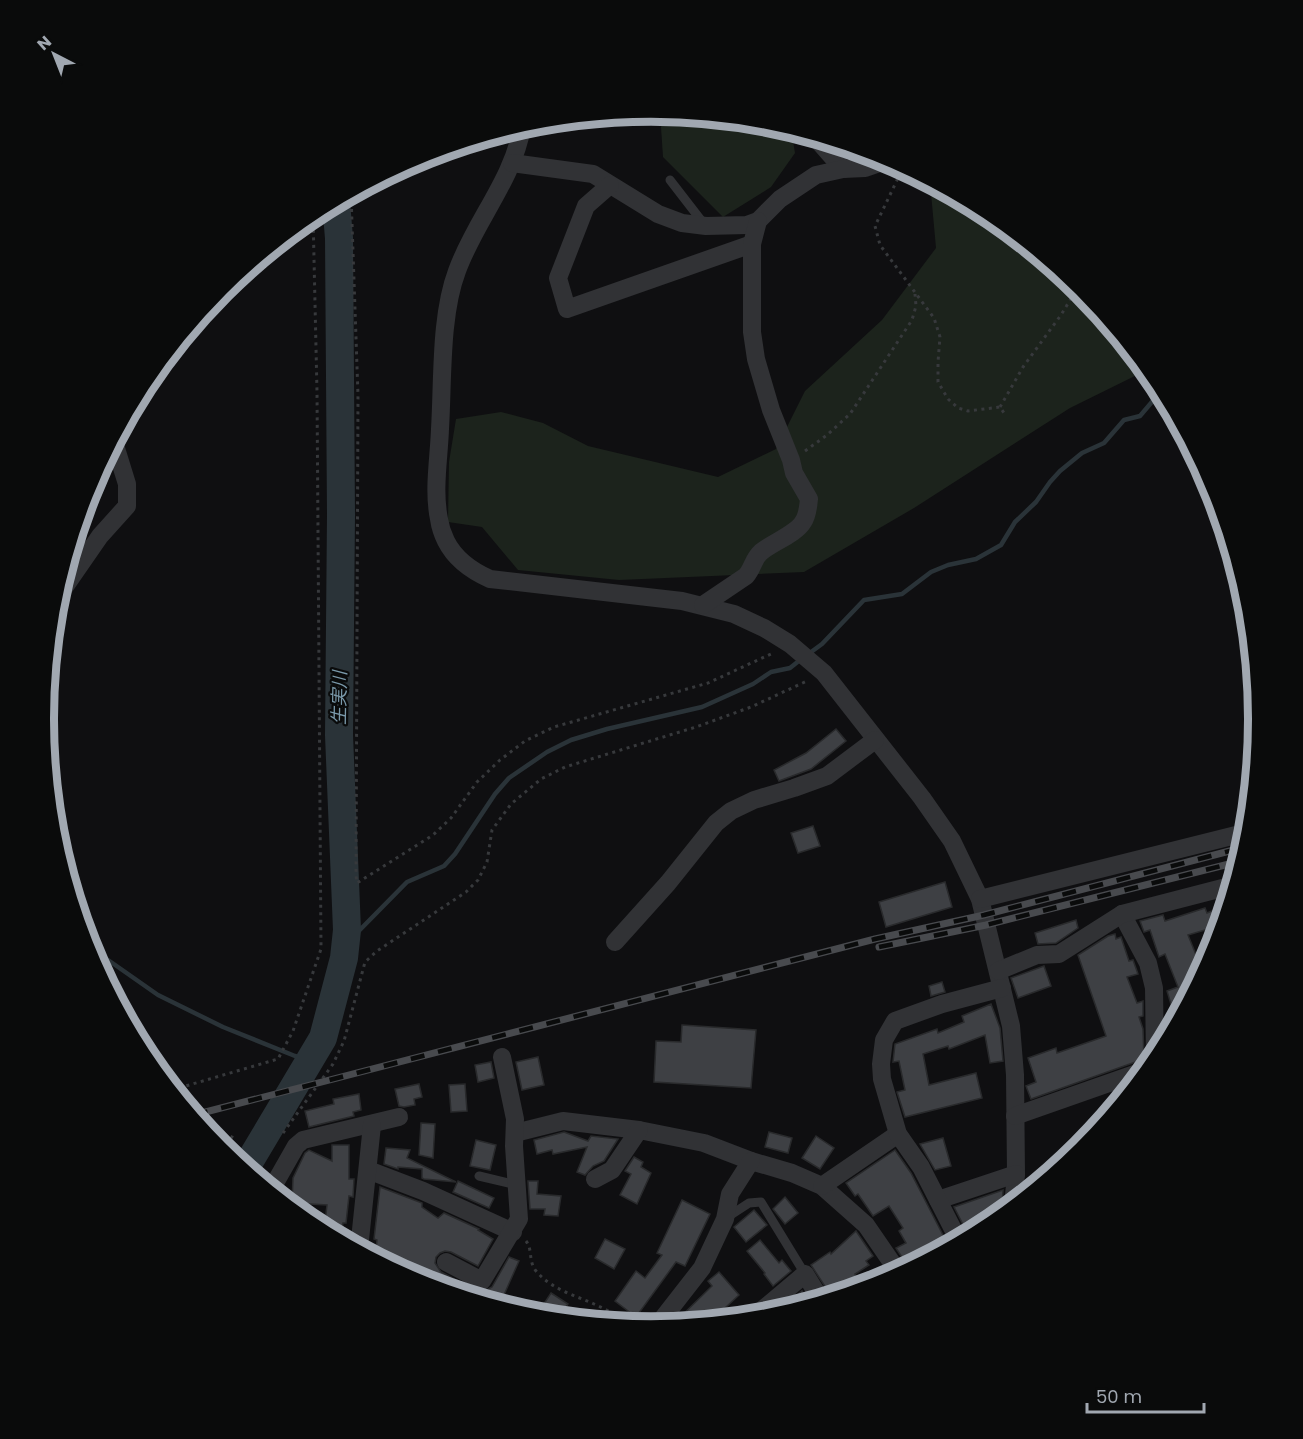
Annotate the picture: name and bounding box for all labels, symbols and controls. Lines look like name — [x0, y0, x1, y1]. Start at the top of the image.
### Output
north arrow — [24, 24, 84, 84]
text: N — [32, 31, 56, 56]
water label: 生実川 — [326, 669, 352, 725]
scale bar — [1087, 1376, 1204, 1414]
text: 50 m — [1096, 1384, 1142, 1409]

